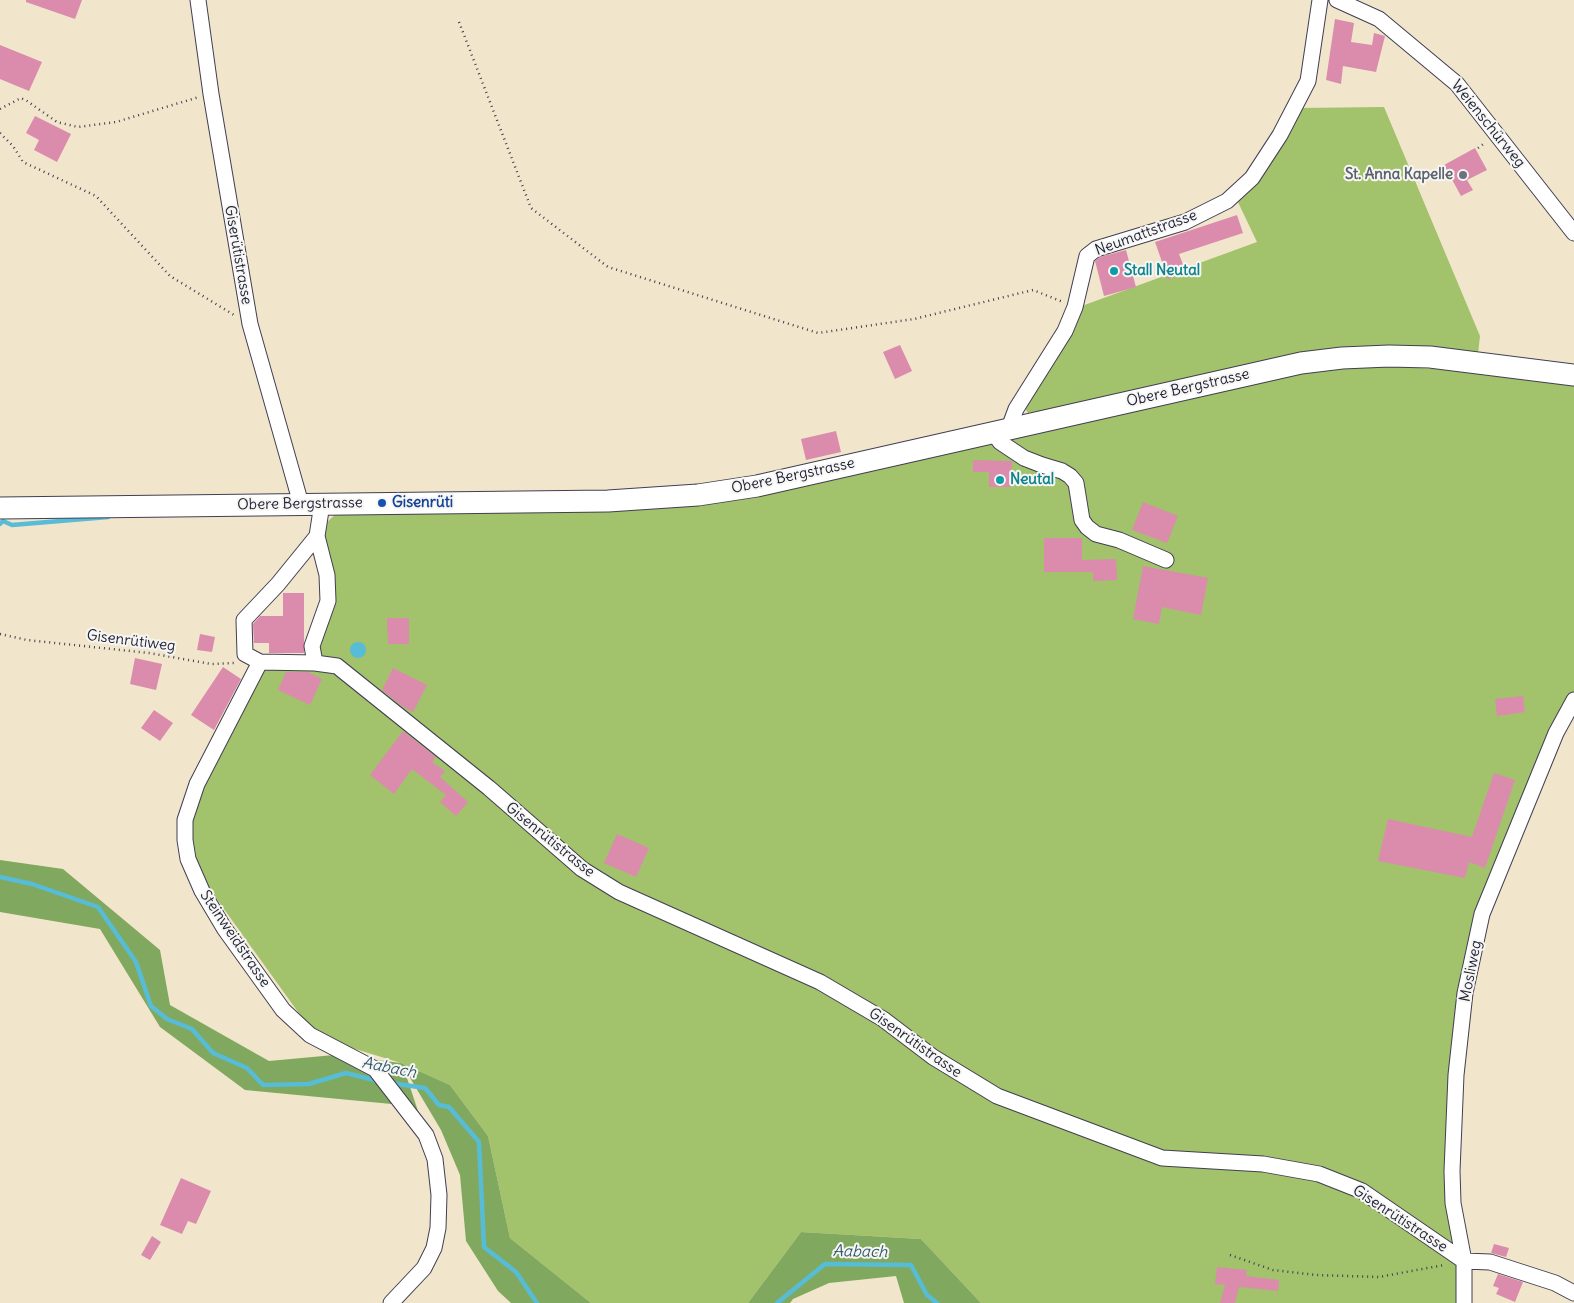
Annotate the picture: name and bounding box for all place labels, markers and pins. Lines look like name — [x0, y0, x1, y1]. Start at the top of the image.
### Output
place label: St. Anna Kapelle — [1345, 166, 1453, 184]
marker: St. Anna Kapelle — [1457, 169, 1469, 181]
place label: Stall Neutal — [1124, 262, 1200, 280]
marker: Stall Neutal — [1108, 265, 1120, 277]
place label: Neutal — [1010, 471, 1054, 489]
marker: Neutal — [994, 474, 1006, 486]
place label: Gisenrüti — [392, 494, 453, 512]
marker: Gisenrüti — [376, 497, 388, 509]

